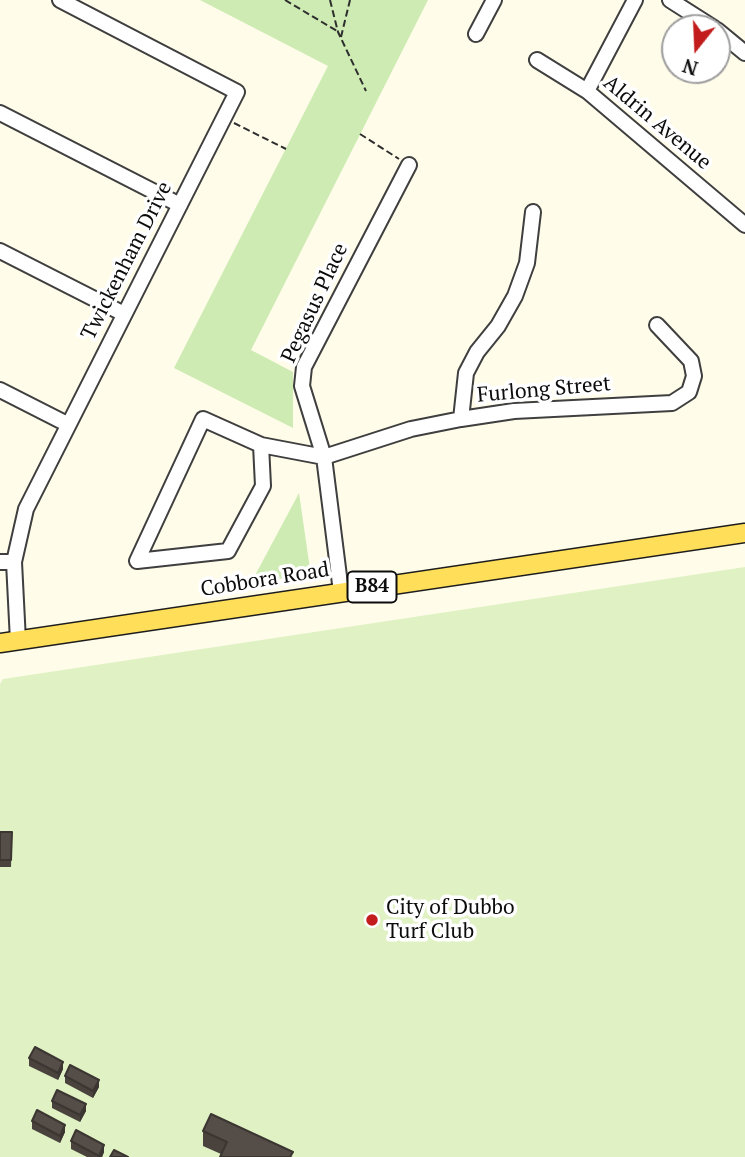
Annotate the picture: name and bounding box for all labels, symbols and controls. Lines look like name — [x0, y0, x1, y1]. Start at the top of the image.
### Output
north arrow — [661, 14, 731, 84]
text: N — [679, 53, 701, 82]
street label: Aldrin Avenue — [598, 71, 716, 175]
street label: Twickenham Drive — [76, 178, 178, 344]
street label: Pegasus Place — [276, 239, 354, 367]
street label: Furlong Street — [476, 372, 612, 408]
street label: Cobbora Road — [199, 557, 331, 603]
road number: B84 — [348, 572, 396, 602]
place label: City of Dubbo Turf Club — [386, 895, 515, 945]
marker: City of Dubbo Turf Club — [364, 912, 380, 928]

